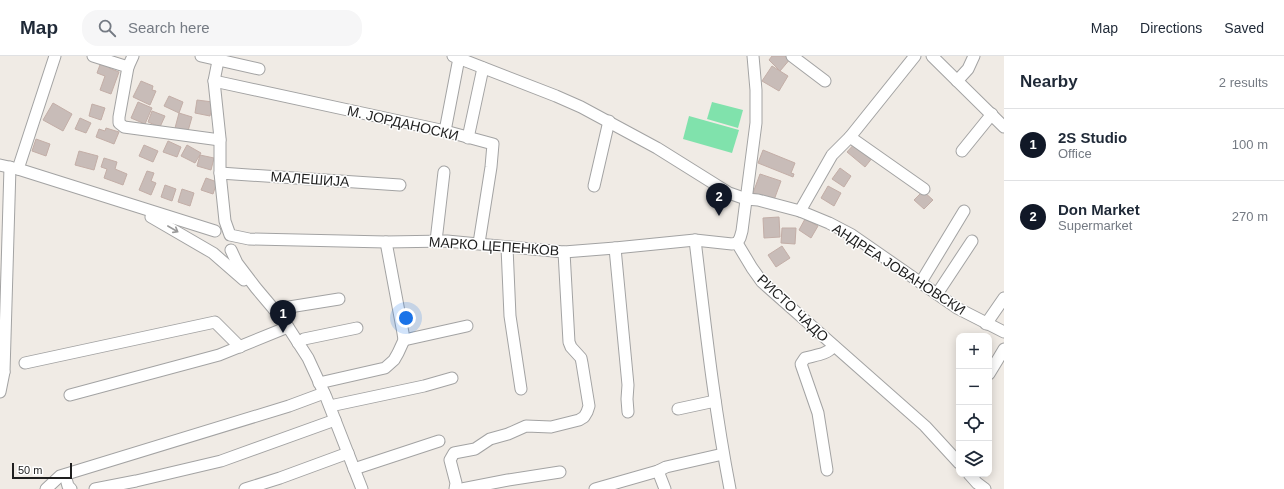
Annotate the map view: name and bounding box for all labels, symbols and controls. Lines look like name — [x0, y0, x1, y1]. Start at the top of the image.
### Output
search box — [82, 10, 362, 46]
text: Map — [20, 17, 58, 38]
icon: search — [96, 17, 118, 39]
text: Search here — [128, 19, 210, 36]
text: Map — [1091, 20, 1118, 36]
text: Directions — [1140, 20, 1202, 36]
text: Saved — [1224, 20, 1264, 36]
text: Nearby — [1020, 72, 1078, 91]
text: 2 results — [1219, 75, 1268, 90]
street label: М. ЈОРДАНОСКИ — [346, 102, 460, 144]
text: 2S Studio — [1058, 129, 1127, 146]
text: 1 — [1029, 137, 1037, 152]
text: 100 m — [1232, 137, 1268, 152]
text: Office — [1058, 146, 1092, 161]
street label: МАЛЕШИЈА — [270, 168, 351, 190]
pin: 2 — [706, 183, 732, 216]
text: Don Market — [1058, 201, 1140, 218]
text: 2 — [1029, 209, 1037, 224]
text: 270 m — [1232, 209, 1268, 224]
text: Supermarket — [1058, 218, 1132, 233]
street label: АНДРЕА ЈОВАНОВСКИ — [830, 220, 968, 318]
one-way arrow — [167, 226, 179, 234]
street label: МАРКО ЦЕПЕНКОВ — [428, 233, 560, 259]
street label: РИСТО ЧАДО — [754, 271, 832, 345]
pin: 1 — [270, 300, 296, 333]
your location — [396, 308, 416, 328]
map controls — [956, 333, 992, 477]
button: + — [956, 333, 992, 369]
button: − — [956, 369, 992, 405]
button: locate — [956, 405, 992, 441]
button: layers — [956, 441, 992, 477]
scale bar — [12, 461, 72, 480]
text: 50 m — [18, 464, 42, 476]

